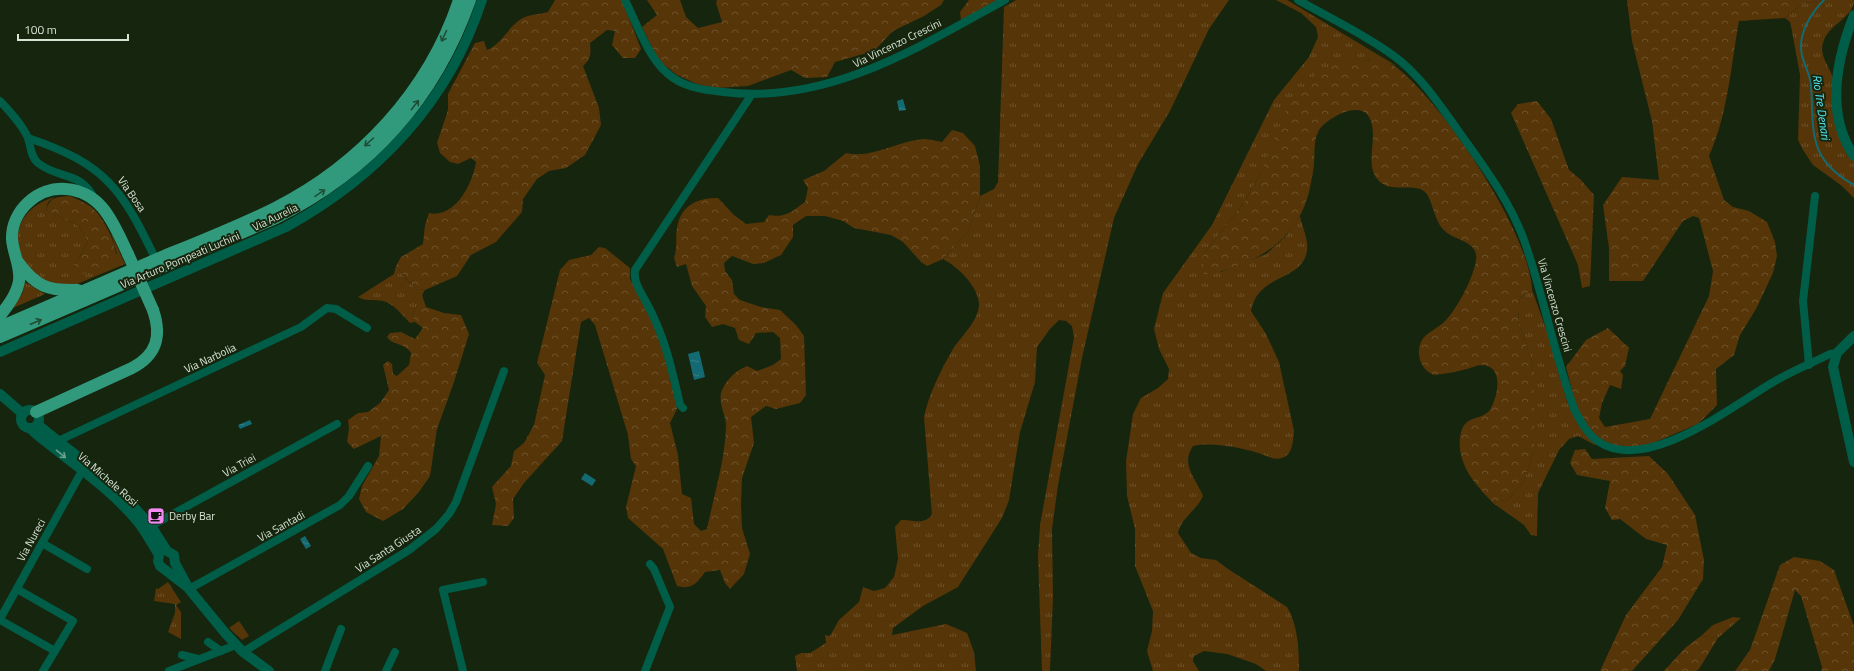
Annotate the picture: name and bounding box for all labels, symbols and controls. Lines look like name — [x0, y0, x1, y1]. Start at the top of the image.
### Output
street label: Via Vincenzo Crescini — [850, 15, 944, 71]
scale bar — [18, 16, 128, 42]
text: 100 m — [24, 20, 57, 39]
one-way arrow — [440, 30, 447, 42]
water label: Rio Tre Denari — [1808, 73, 1836, 142]
one-way arrow — [410, 100, 419, 111]
one-way arrow — [364, 137, 375, 146]
street label: Via Bosa — [114, 173, 150, 215]
one-way arrow — [314, 189, 325, 197]
street label: Via Aurelia — [250, 199, 301, 235]
street label: Via Arturo Pompeati Luchini — [118, 228, 242, 292]
street label: Via Vincenzo Crescini — [1534, 256, 1576, 354]
one-way arrow — [29, 317, 41, 325]
street label: Via Narbolia — [181, 339, 239, 377]
street label: Via Michele Rosi — [74, 448, 142, 510]
street label: Via Triei — [219, 449, 259, 481]
one-way arrow — [55, 450, 66, 459]
cafe icon: Derby Bar — [146, 506, 166, 526]
street label: Via Santadi — [255, 506, 307, 546]
place label: Derby Bar — [169, 508, 215, 524]
street label: Via Nureci — [13, 516, 49, 564]
street label: Via Santa Giusta — [352, 521, 424, 576]

